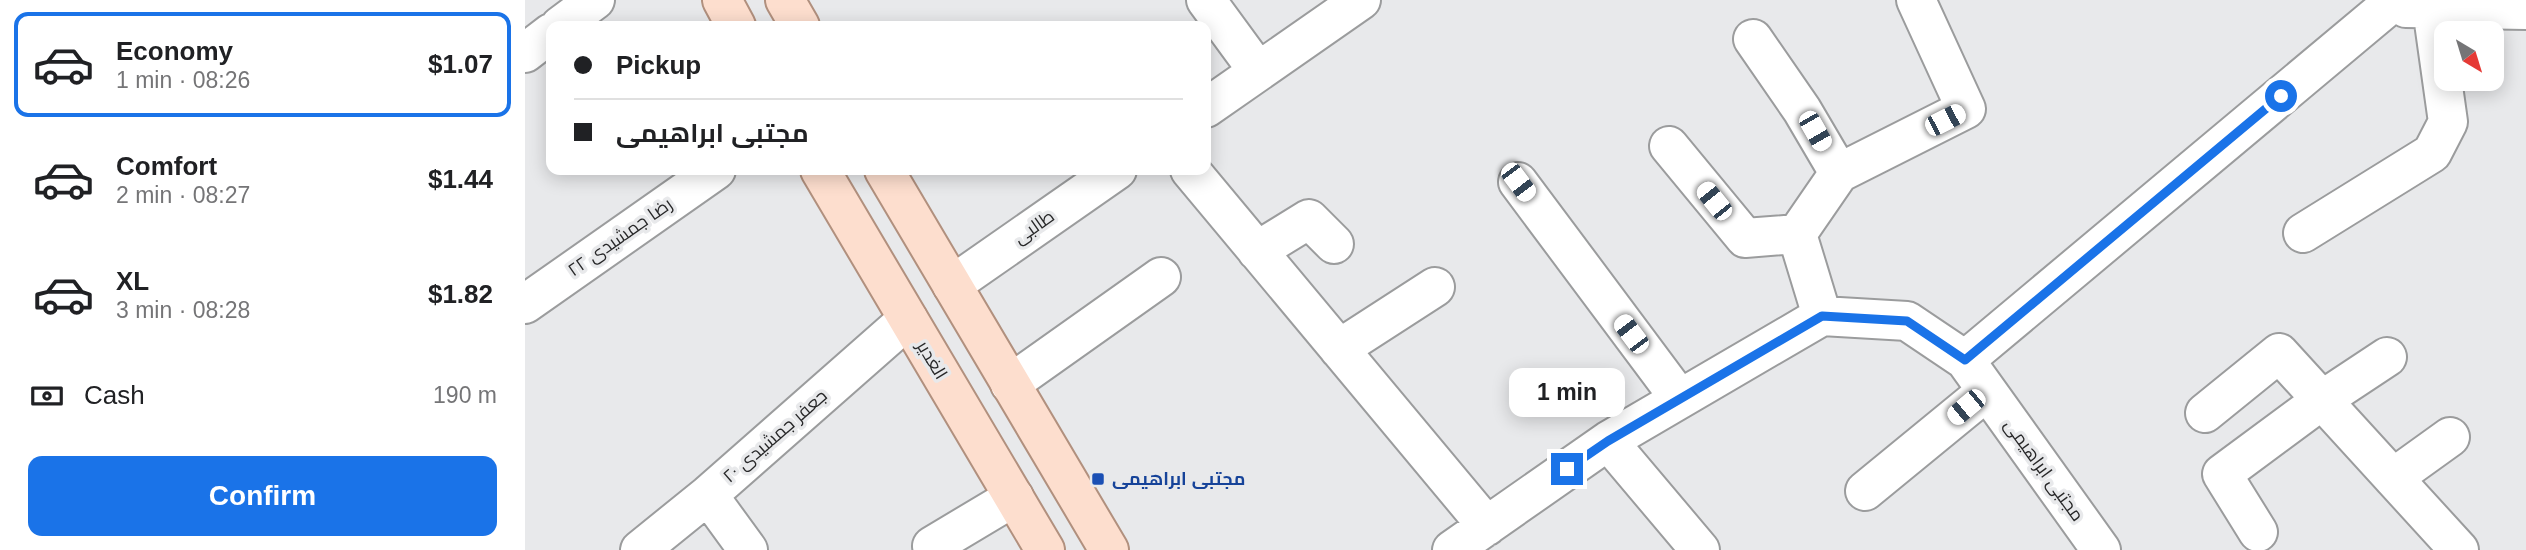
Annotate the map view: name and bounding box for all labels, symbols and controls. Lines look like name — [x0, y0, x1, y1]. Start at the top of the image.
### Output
north arrow — [2434, 21, 2504, 91]
map controls — [2434, 21, 2504, 91]
icon: car — [32, 33, 95, 96]
text: Economy — [116, 36, 233, 66]
text: $1.07 — [428, 49, 493, 79]
text: Pickup — [616, 50, 701, 80]
text: 1 min · 08:26 — [116, 67, 250, 93]
route start — [2265, 80, 2297, 112]
car — [1922, 101, 1969, 139]
car — [1796, 108, 1835, 154]
text: مجتبی ابراهیمی — [616, 118, 809, 148]
icon: car — [32, 148, 95, 211]
text: Comfort — [116, 151, 217, 181]
car — [1497, 159, 1540, 205]
text: $1.44 — [428, 164, 493, 194]
car — [1693, 178, 1736, 224]
text: 2 min · 08:27 — [116, 182, 250, 208]
street label: رضا جمشیدی ۲۲ — [564, 194, 676, 281]
street label: طالبی — [1010, 206, 1059, 249]
icon: car — [32, 263, 95, 326]
text: XL — [116, 266, 149, 296]
text: $1.82 — [428, 279, 493, 309]
text: 3 min · 08:28 — [116, 297, 250, 323]
car — [1610, 311, 1653, 357]
street label: الغدیر — [911, 336, 951, 383]
callout: 1 min — [1509, 368, 1625, 416]
icon: cash — [28, 377, 66, 415]
text: 1 min — [1537, 379, 1597, 405]
text: Cash — [84, 380, 145, 410]
text: 190 m — [433, 382, 497, 408]
street label: جعفر جمشیدی ۲۰ — [719, 385, 832, 487]
car — [1944, 385, 1989, 429]
street label: مجتبی ابراهیمی — [1999, 415, 2088, 526]
route end — [1551, 453, 1583, 485]
button: Confirm — [28, 456, 497, 536]
place label: مجتبی ابراهیمی — [1112, 469, 1245, 490]
marker: مجتبی ابراهیمی — [1090, 471, 1106, 487]

